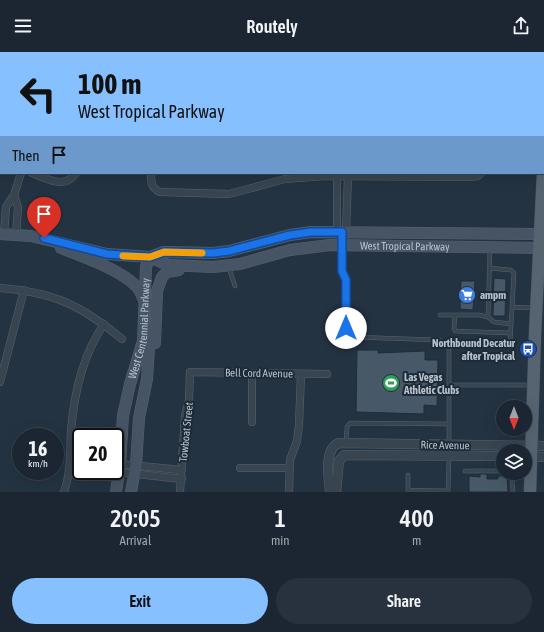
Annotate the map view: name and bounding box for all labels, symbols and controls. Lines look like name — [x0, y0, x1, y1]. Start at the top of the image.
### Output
icon: menu — [12, 15, 34, 37]
icon: share — [510, 15, 532, 37]
text: Routely — [246, 16, 298, 37]
icon: left — [12, 68, 64, 120]
text: 100 m — [78, 68, 141, 100]
text: West Tropical Parkway — [78, 101, 225, 122]
icon: arrive — [48, 144, 70, 166]
text: Then — [12, 147, 40, 164]
pin — [27, 197, 61, 238]
icon: arrive — [33, 203, 55, 225]
street label: West Tropical Parkway — [360, 239, 450, 253]
street label: West Centennial Parkway — [126, 277, 152, 380]
supermarket icon: ampm — [457, 285, 477, 305]
place label: ampm — [480, 289, 506, 301]
position arrow — [325, 307, 367, 349]
place label: Northbound Decatur after Tropical — [432, 337, 516, 362]
bus stop icon: Northbound Decatur after Tropical — [518, 339, 538, 359]
street label: Bell Cord Avenue — [225, 366, 293, 380]
place label: Las Vegas Athletic Clubs — [403, 371, 459, 396]
sports icon: Las Vegas Athletic Clubs — [381, 373, 401, 393]
north arrow — [496, 400, 532, 436]
map controls — [496, 400, 532, 480]
street label: Towboat Street — [177, 401, 195, 463]
speed limit sign: 20 — [72, 428, 124, 480]
text: 16 — [29, 437, 47, 460]
street label: Rice Avenue — [420, 439, 470, 451]
button: layers — [496, 444, 532, 480]
text: km/h — [28, 458, 48, 469]
text: 20:05 — [110, 505, 161, 532]
text: 1 — [275, 505, 286, 532]
text: 400 — [400, 505, 434, 532]
text: Arrival — [120, 533, 151, 548]
text: min — [271, 533, 290, 548]
text: m — [412, 533, 421, 548]
button: Exit — [12, 578, 268, 624]
button: Share — [276, 578, 532, 624]

